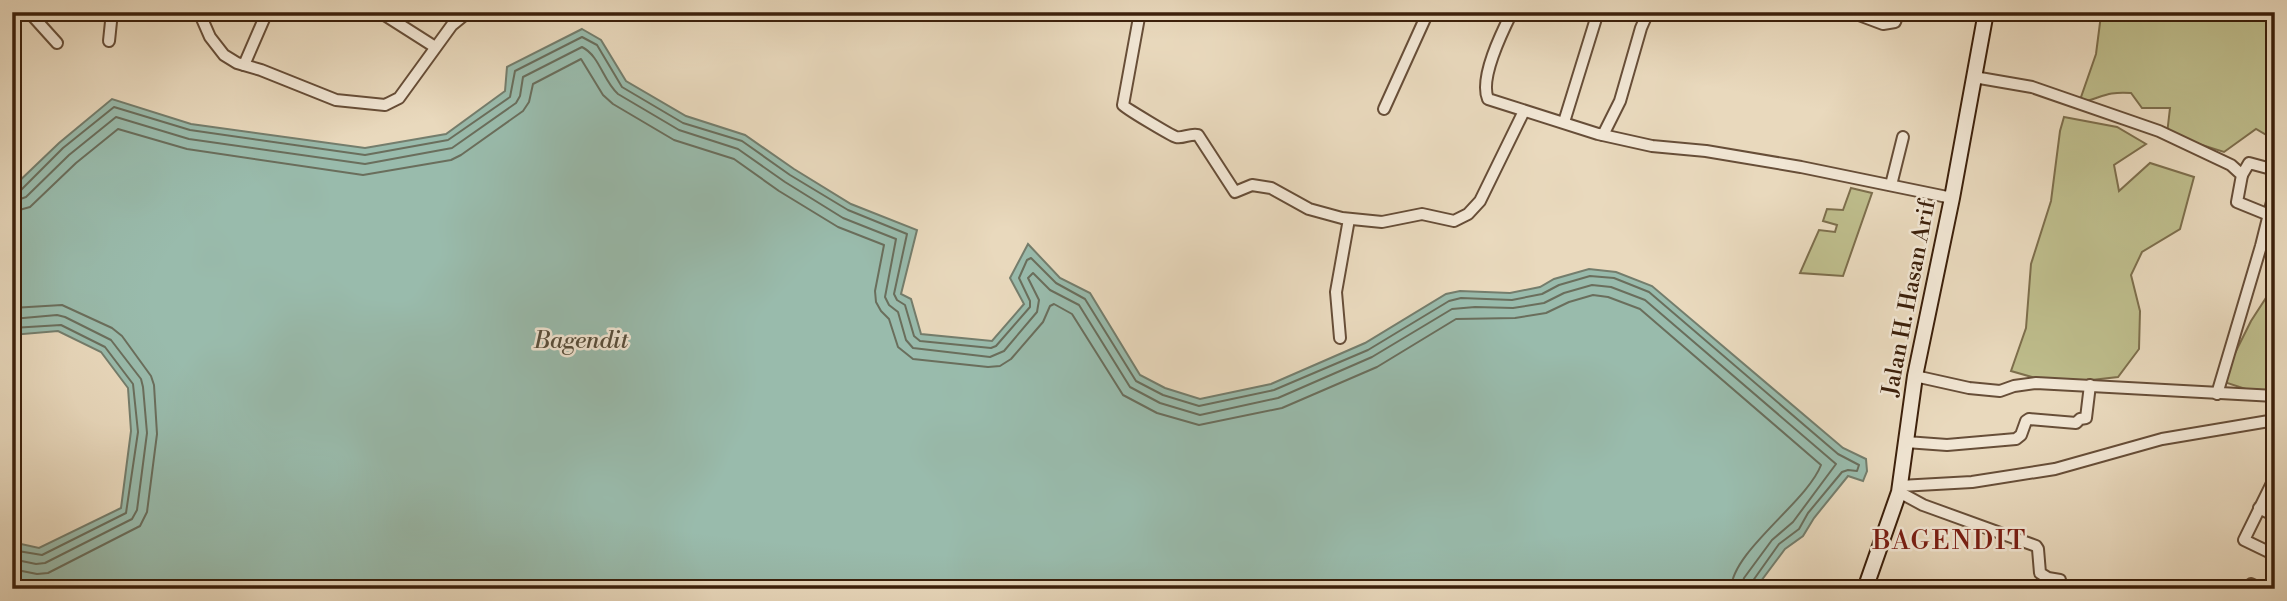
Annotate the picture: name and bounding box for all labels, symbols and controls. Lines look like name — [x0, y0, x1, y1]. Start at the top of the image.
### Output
street label: Jalan H. Hasan Arif — [1876, 196, 1942, 399]
water label: Bagendit — [533, 326, 629, 356]
district label: BAGENDIT — [1872, 525, 2027, 557]

